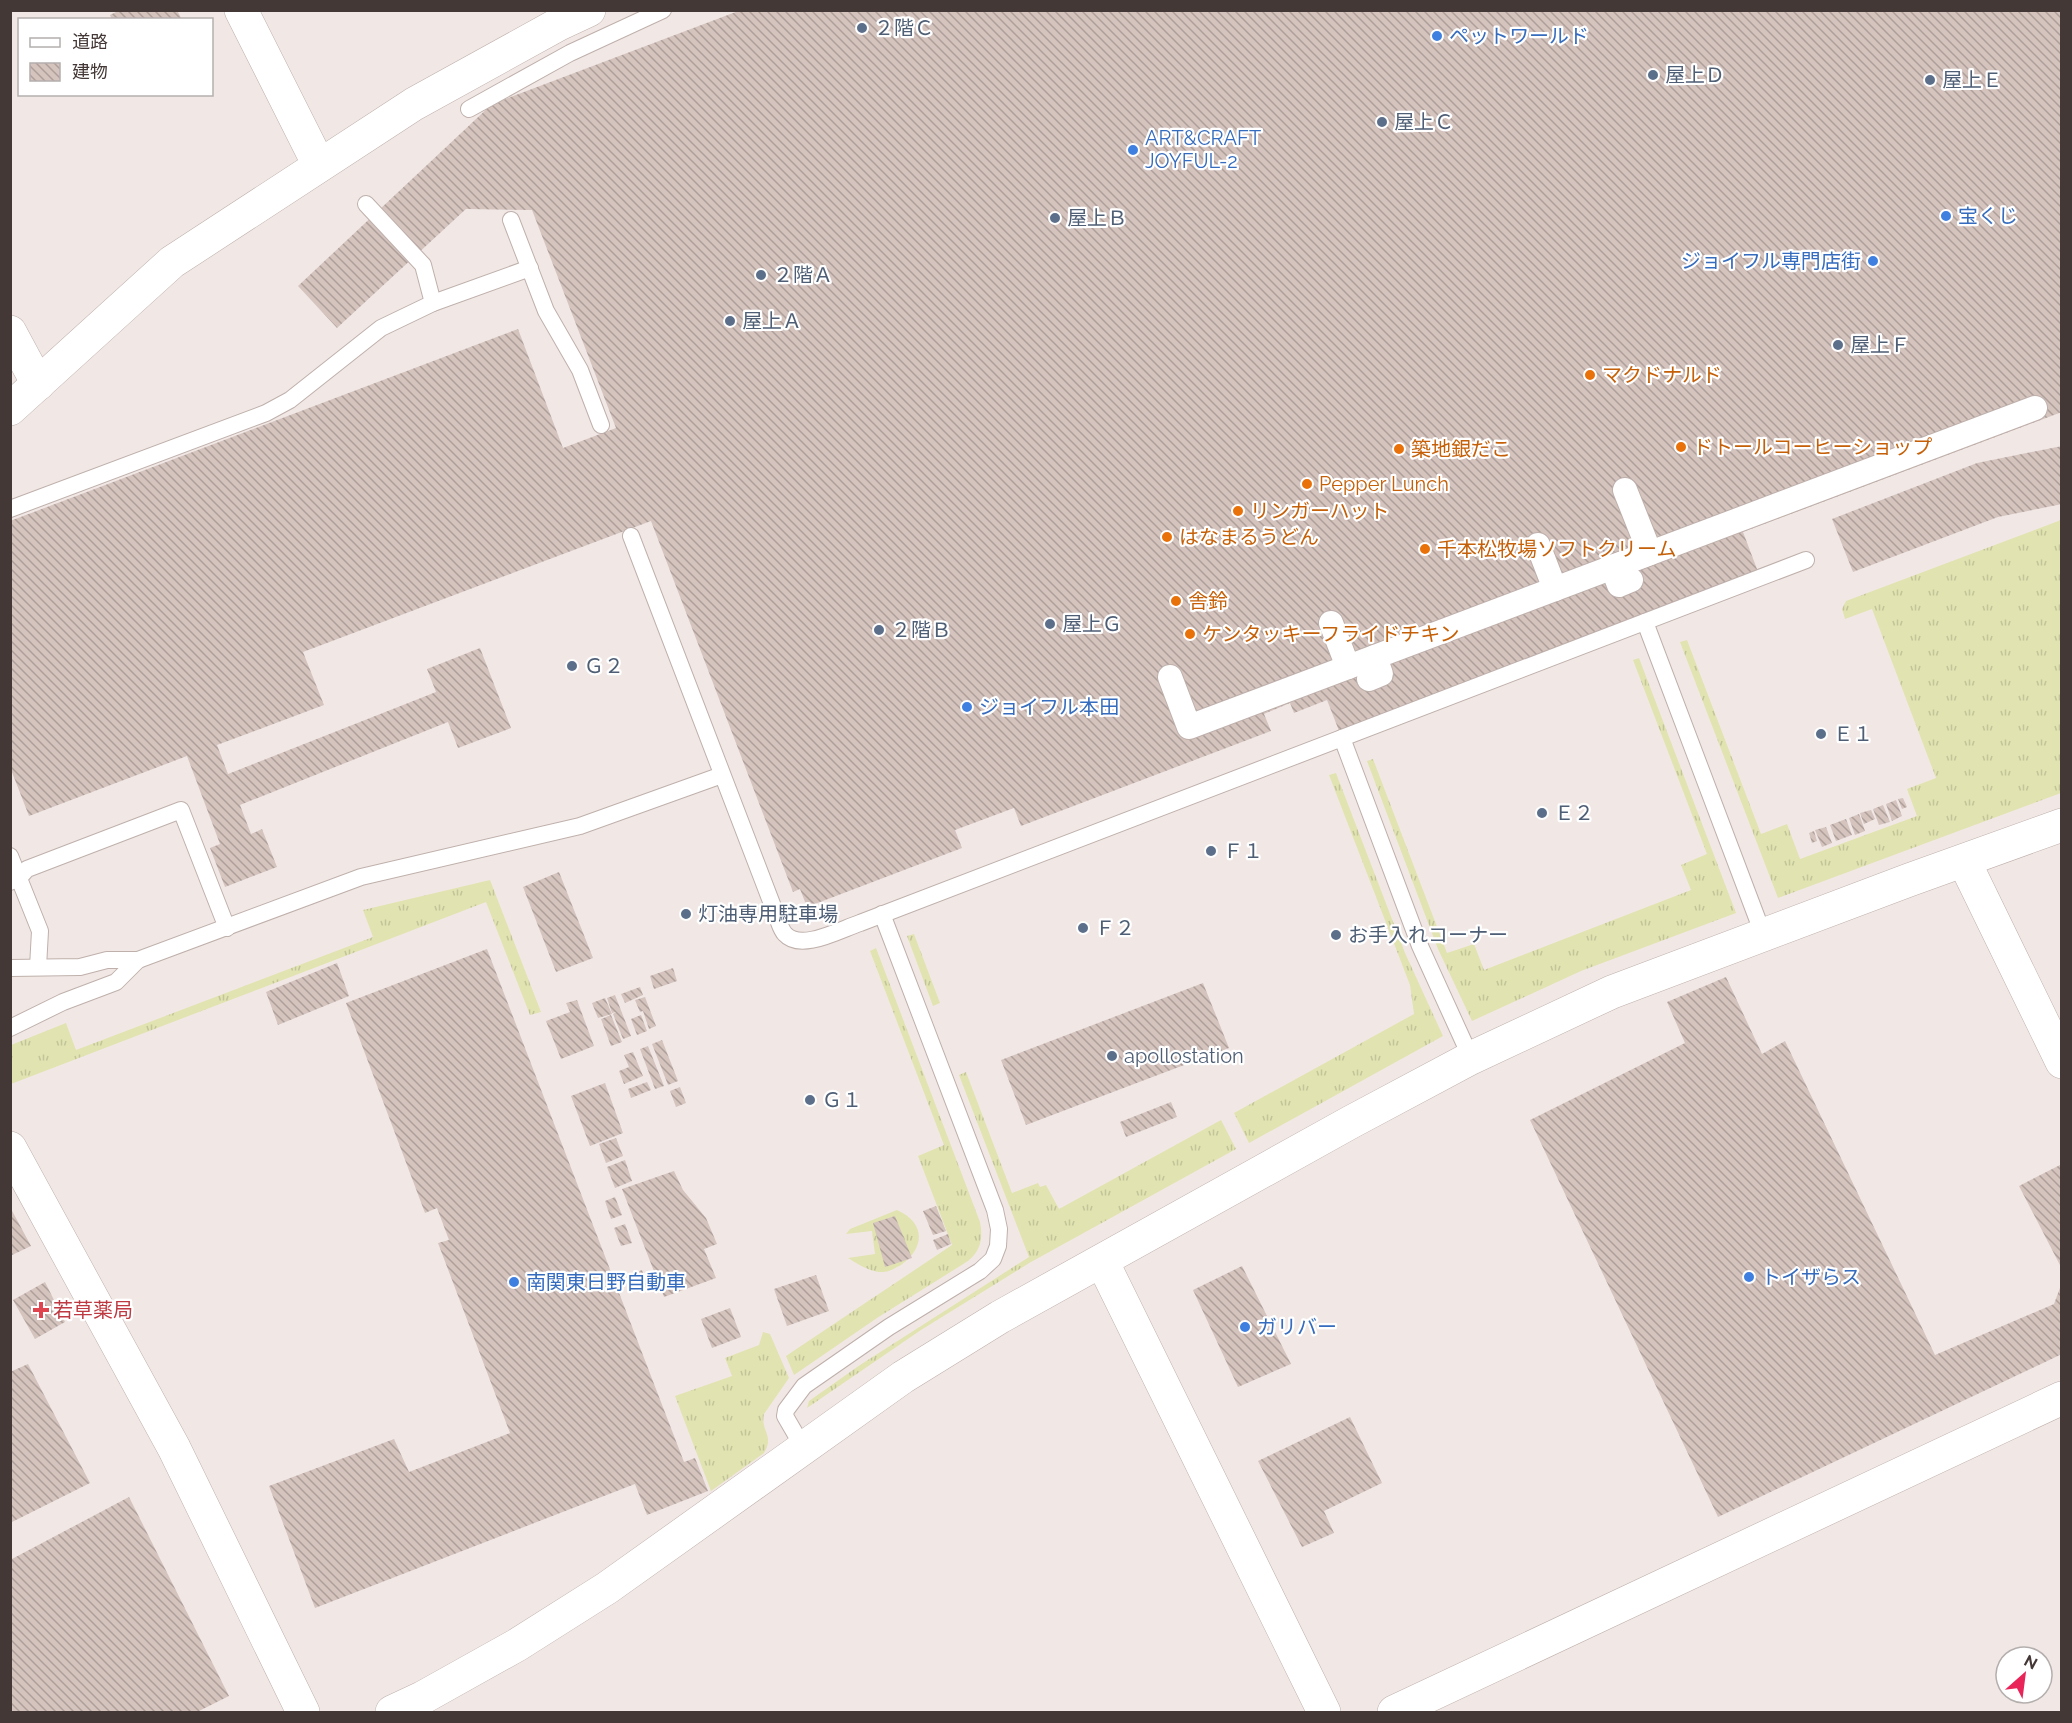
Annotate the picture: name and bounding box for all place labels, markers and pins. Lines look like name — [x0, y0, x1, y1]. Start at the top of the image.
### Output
place label: ２階Ｃ — [874, 16, 934, 40]
marker: ２階Ｃ — [855, 21, 869, 35]
place label: ペットワールド — [1449, 24, 1589, 48]
marker: ペットワールド — [1430, 29, 1444, 43]
place label: 屋上Ｄ — [1665, 63, 1725, 87]
marker: 屋上Ｄ — [1646, 68, 1660, 82]
place label: 屋上Ｅ — [1942, 68, 2002, 92]
marker: 屋上Ｅ — [1923, 73, 1937, 87]
place label: 屋上Ｃ — [1394, 110, 1454, 134]
marker: 屋上Ｃ — [1375, 115, 1389, 129]
place label: ART&CRAFT JOYFUL-2 — [1145, 126, 1261, 173]
marker: ART&CRAFT JOYFUL-2 — [1126, 143, 1140, 157]
place label: 宝くじ — [1958, 204, 2018, 228]
place label: 屋上Ｂ — [1067, 206, 1127, 230]
marker: 宝くじ — [1939, 209, 1953, 223]
marker: 屋上Ｂ — [1048, 211, 1062, 225]
place label: ジョイフル専門店街 — [1681, 249, 1861, 273]
marker: ジョイフル専門店街 — [1866, 254, 1880, 268]
place label: ２階Ａ — [773, 263, 833, 287]
marker: ２階Ａ — [754, 268, 768, 282]
place label: 屋上Ａ — [742, 309, 802, 333]
marker: 屋上Ａ — [723, 314, 737, 328]
place label: 屋上Ｆ — [1850, 333, 1910, 357]
marker: 屋上Ｆ — [1831, 338, 1845, 352]
place label: マクドナルド — [1602, 363, 1722, 387]
marker: マクドナルド — [1583, 368, 1597, 382]
place label: ドトールコーヒーショップ — [1693, 435, 1932, 459]
place label: 築地銀だこ — [1411, 437, 1511, 461]
marker: ドトールコーヒーショップ — [1674, 440, 1688, 454]
marker: 築地銀だこ — [1392, 442, 1406, 456]
place label: Pepper Lunch — [1319, 472, 1449, 496]
marker: Pepper Lunch — [1300, 477, 1314, 491]
place label: リンガーハット — [1250, 499, 1390, 523]
marker: リンガーハット — [1231, 504, 1245, 518]
place label: はなまるうどん — [1179, 525, 1319, 549]
marker: はなまるうどん — [1160, 530, 1174, 544]
place label: 千本松牧場ソフトクリーム — [1437, 537, 1676, 561]
marker: 千本松牧場ソフトクリーム — [1418, 542, 1432, 556]
place label: 舎鈴 — [1188, 589, 1228, 613]
marker: 舎鈴 — [1169, 594, 1183, 608]
place label: 屋上Ｇ — [1062, 612, 1122, 636]
marker: 屋上Ｇ — [1043, 617, 1057, 631]
place label: ２階Ｂ — [891, 618, 951, 642]
place label: ケンタッキーフライドチキン — [1202, 622, 1460, 646]
marker: ２階Ｂ — [872, 623, 886, 637]
marker: ケンタッキーフライドチキン — [1183, 627, 1197, 641]
place label: Ｇ２ — [584, 654, 624, 678]
marker: Ｇ２ — [565, 659, 579, 673]
place label: ジョイフル本田 — [979, 695, 1119, 719]
marker: ジョイフル本田 — [960, 700, 974, 714]
place label: Ｅ１ — [1833, 722, 1873, 746]
marker: Ｅ１ — [1814, 727, 1828, 741]
place label: Ｅ２ — [1554, 801, 1594, 825]
marker: Ｅ２ — [1535, 806, 1549, 820]
place label: Ｆ１ — [1223, 839, 1263, 863]
marker: Ｆ１ — [1204, 844, 1218, 858]
place label: 灯油専用駐車場 — [698, 902, 838, 926]
marker: 灯油専用駐車場 — [679, 907, 693, 921]
place label: Ｆ２ — [1095, 916, 1135, 940]
marker: Ｆ２ — [1076, 921, 1090, 935]
place label: お手入れコーナー — [1348, 923, 1508, 947]
marker: お手入れコーナー — [1329, 928, 1343, 942]
place label: apollostation — [1124, 1044, 1244, 1068]
marker: apollostation — [1105, 1049, 1119, 1063]
place label: Ｇ１ — [822, 1088, 862, 1112]
marker: Ｇ１ — [803, 1093, 817, 1107]
place label: トイザらス — [1761, 1265, 1861, 1289]
place label: 南関東日野自動車 — [526, 1270, 686, 1294]
marker: トイザらス — [1742, 1270, 1756, 1284]
marker: 南関東日野自動車 — [507, 1275, 521, 1289]
place label: 若草薬局 — [53, 1298, 133, 1322]
marker: 若草薬局 — [34, 1303, 48, 1317]
place label: ガリバー — [1257, 1315, 1337, 1339]
marker: ガリバー — [1238, 1320, 1252, 1334]

